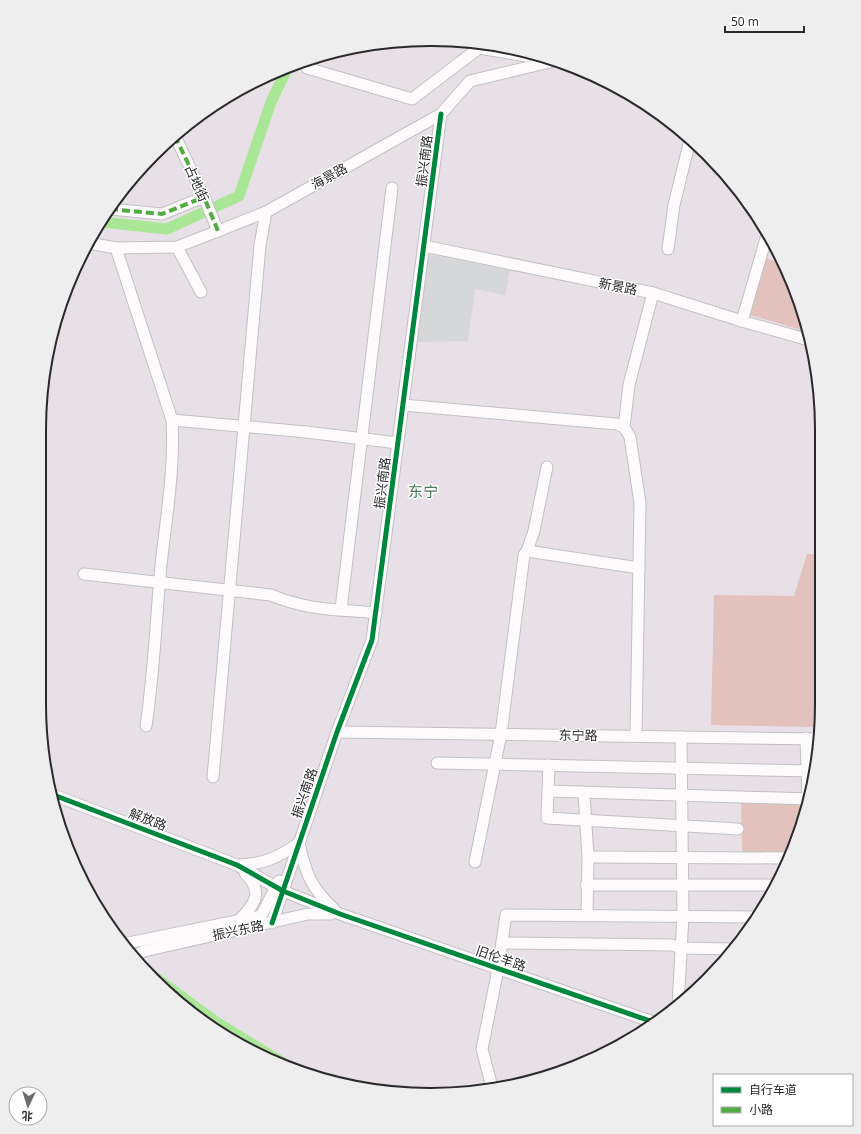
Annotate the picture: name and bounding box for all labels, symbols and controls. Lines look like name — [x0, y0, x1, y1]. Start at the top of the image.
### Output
scale bar — [725, 8, 804, 34]
text: 50 m — [731, 13, 759, 30]
street label: 振兴南路 — [412, 134, 436, 188]
street label: 海景路 — [308, 159, 350, 193]
street label: 占地街 — [181, 162, 213, 204]
street label: 新景路 — [597, 273, 639, 299]
street label: 振兴南路 — [370, 456, 394, 510]
district label: 东宁 — [408, 481, 438, 501]
street label: 东宁路 — [558, 726, 598, 744]
street label: 振兴南路 — [287, 765, 321, 821]
street label: 解放路 — [127, 804, 169, 834]
street label: 振兴东路 — [211, 916, 265, 944]
street label: 旧伦羊路 — [473, 941, 529, 975]
legend — [713, 1074, 853, 1126]
text: 自行车道 — [749, 1081, 797, 1098]
north arrow — [8, 1086, 48, 1126]
text: 小路 — [749, 1101, 773, 1118]
text: 北 — [21, 1109, 33, 1124]

